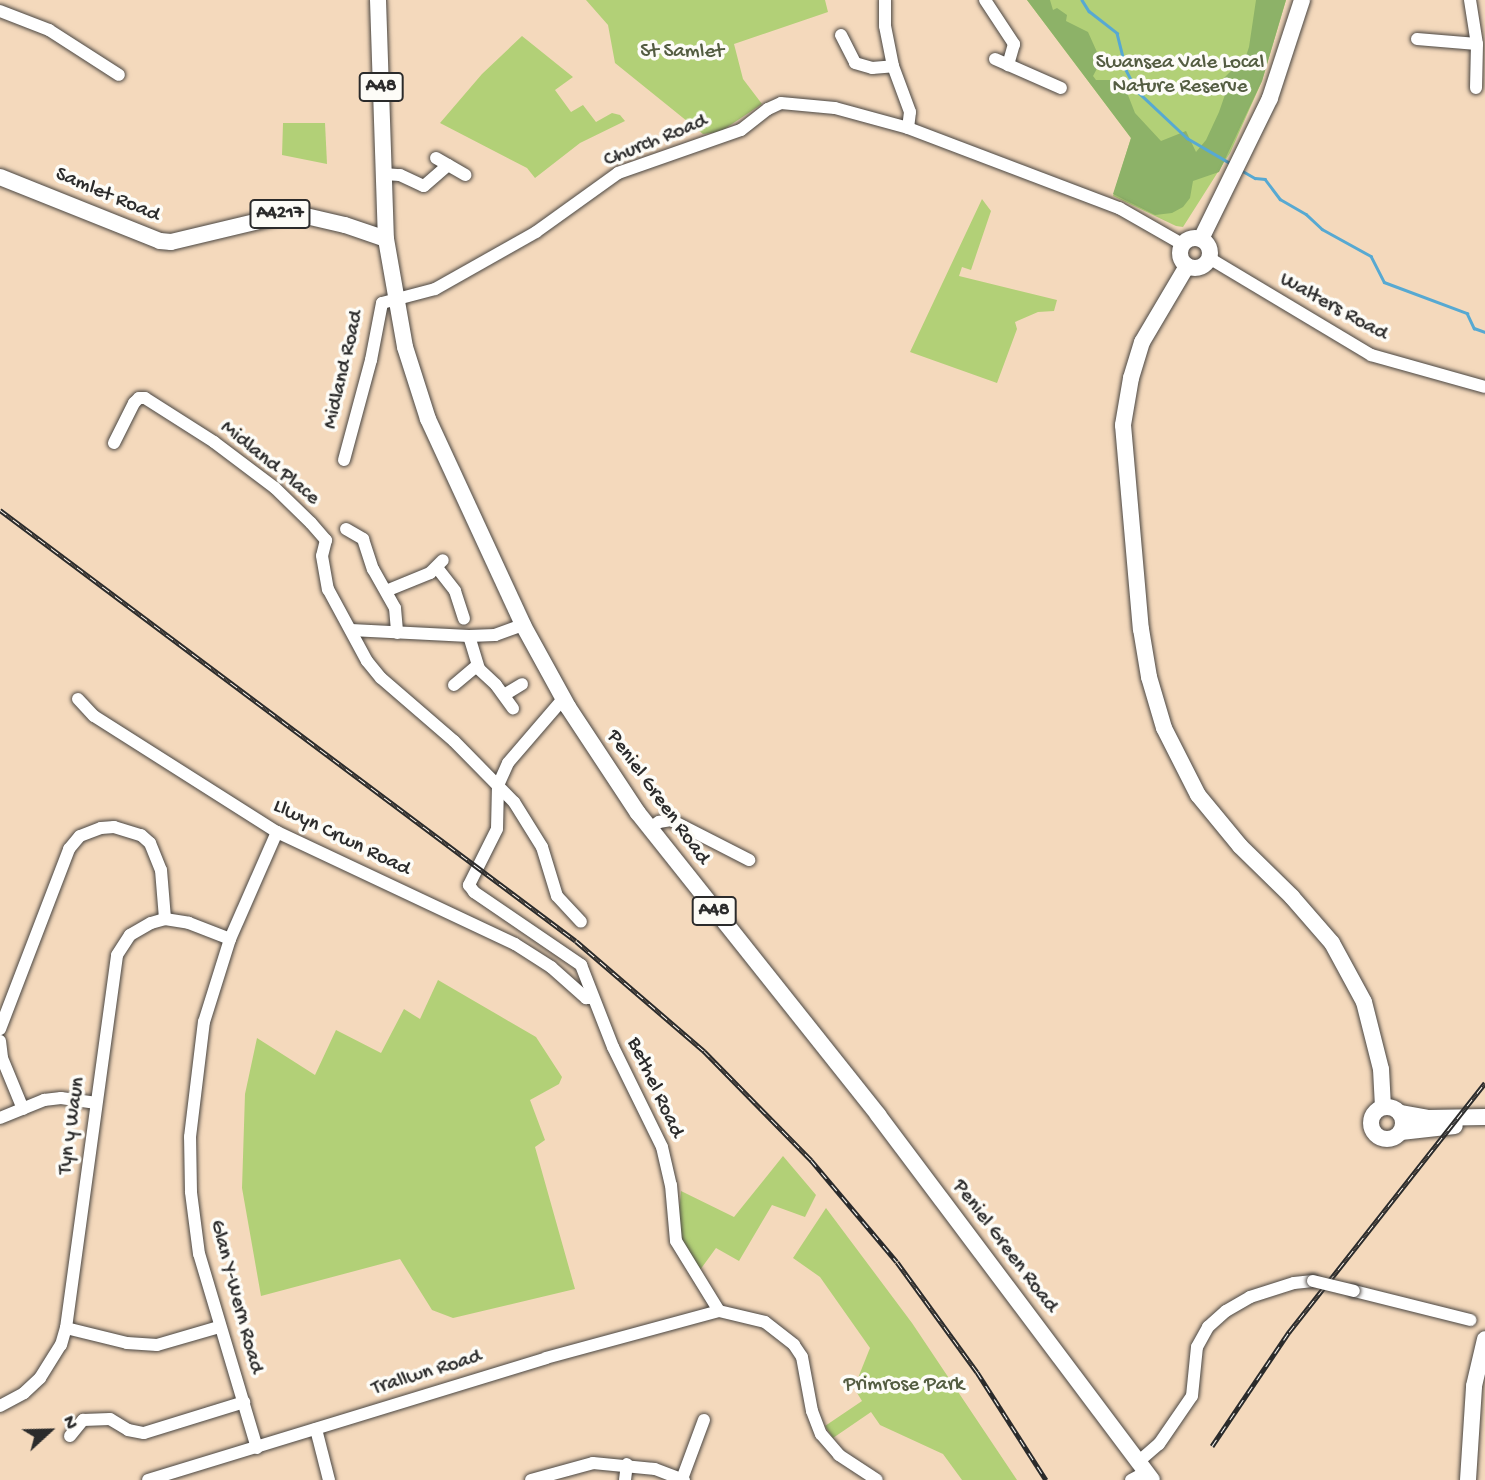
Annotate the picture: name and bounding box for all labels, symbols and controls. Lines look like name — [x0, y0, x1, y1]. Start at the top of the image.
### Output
park label: St Samlet — [640, 40, 724, 66]
park label: Swansea Vale Local Nature Reserve — [1096, 51, 1264, 101]
road number: A48 — [358, 72, 404, 102]
street label: Church Road — [601, 110, 711, 174]
street label: Samlet Road — [51, 163, 163, 229]
road number: A4217 — [248, 198, 312, 230]
street label: Walters Road — [1275, 268, 1391, 348]
street label: Midland Road — [319, 308, 371, 432]
street label: Midland Place — [214, 416, 324, 512]
street label: Peniel Green Road — [600, 726, 714, 870]
street label: Llwyn Crwn Road — [268, 795, 414, 883]
road number: A48 — [691, 896, 737, 926]
street label: Bethel Road — [620, 1034, 688, 1142]
street label: Tyn y Waun — [54, 1076, 92, 1176]
street label: Peniel Green Road — [946, 1175, 1062, 1319]
street label: Glan Y-Wern Road — [202, 1218, 268, 1376]
street label: Trallwn Road — [369, 1345, 485, 1403]
park label: Primrose Park — [844, 1373, 964, 1399]
north arrow — [14, 1396, 84, 1466]
text: N — [56, 1413, 82, 1433]

